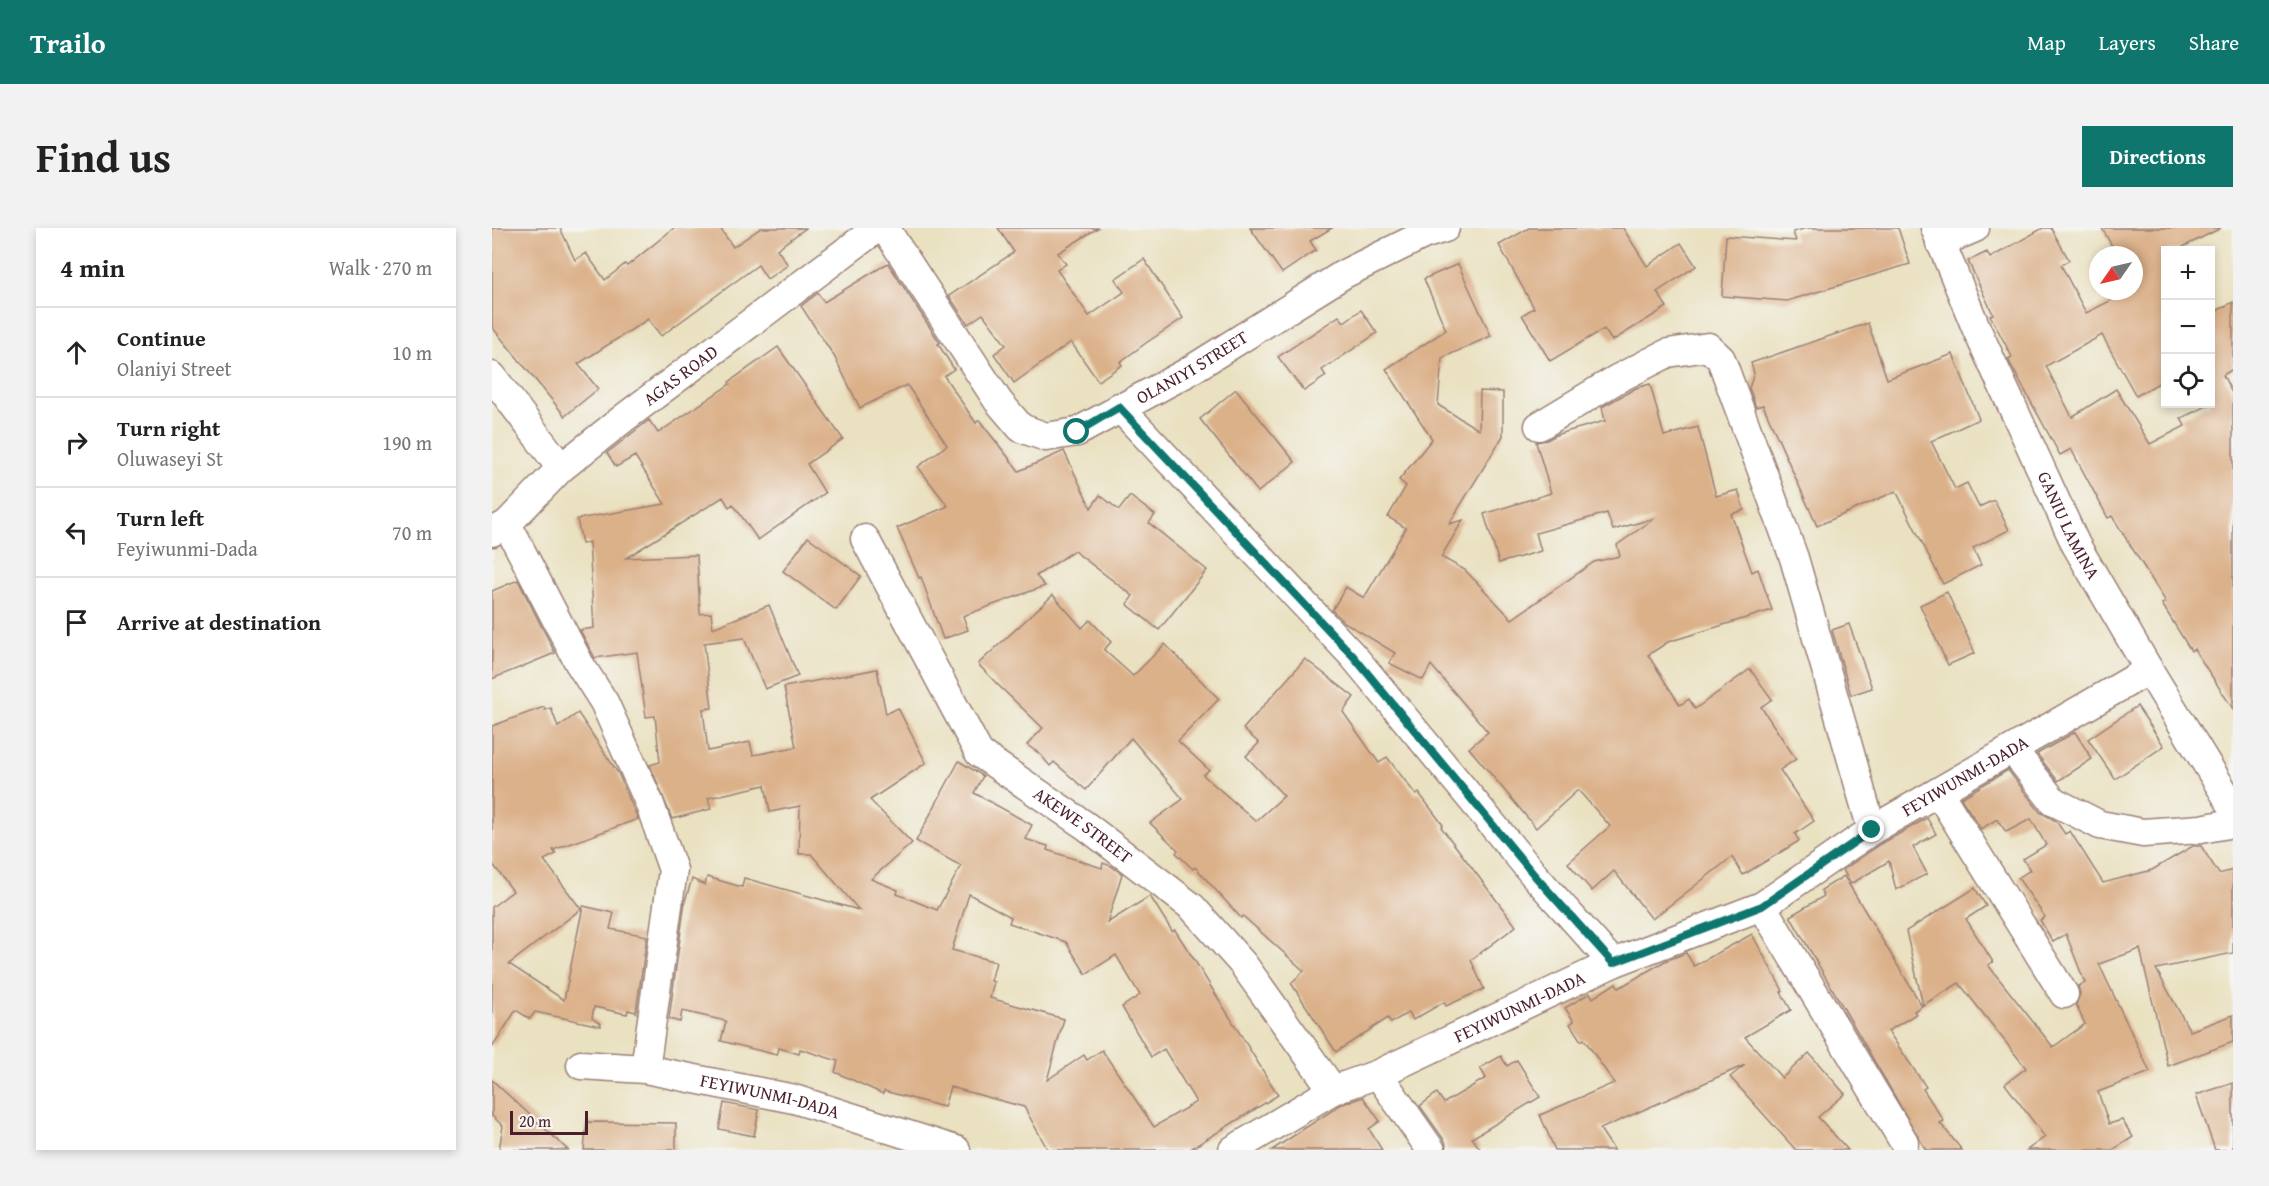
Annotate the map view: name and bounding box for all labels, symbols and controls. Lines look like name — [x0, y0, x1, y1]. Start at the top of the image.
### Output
text: Trailo — [30, 22, 106, 63]
text: Map — [2027, 27, 2066, 58]
text: Layers — [2099, 27, 2156, 58]
text: Share — [2189, 27, 2239, 58]
text: Find us — [36, 126, 171, 187]
button: Directions — [2082, 126, 2233, 187]
north arrow — [2089, 246, 2143, 300]
map controls — [2161, 246, 2215, 408]
button: + — [2161, 246, 2215, 300]
text: 4 min — [60, 248, 125, 287]
text: Walk · 270 m — [329, 253, 432, 282]
button: − — [2161, 300, 2215, 354]
text: Continue — [117, 322, 206, 354]
street label: OLANIYI STREET — [1131, 323, 1253, 411]
icon: ahead — [60, 336, 93, 369]
text: 10 m — [392, 338, 432, 367]
street label: AGAS ROAD — [637, 338, 723, 412]
text: Olaniyi Street — [117, 354, 232, 383]
button: locate — [2161, 354, 2215, 408]
text: Turn right — [117, 412, 220, 444]
route start — [1063, 418, 1089, 444]
icon: right — [60, 426, 93, 459]
text: 190 m — [382, 428, 432, 457]
text: Oluwaseyi St — [117, 444, 223, 473]
street label: GANIU LAMINA — [2031, 467, 2107, 584]
text: Turn left — [117, 502, 204, 534]
icon: left — [60, 516, 93, 549]
text: 70 m — [392, 518, 432, 547]
text: Feyiwunmi-Dada — [117, 534, 258, 563]
icon: arrive — [60, 606, 93, 639]
text: Arrive at destination — [117, 606, 321, 638]
street label: FEYIWUNMI-DADA — [1896, 728, 2033, 823]
street label: AKEWE STREET — [1028, 780, 1138, 870]
route end — [1858, 816, 1884, 842]
street label: FEYIWUNMI-DADA — [1449, 964, 1590, 1049]
street label: FEYIWUNMI-DADA — [698, 1066, 843, 1126]
scale bar — [510, 1108, 588, 1136]
text: 20 m — [519, 1109, 551, 1133]

